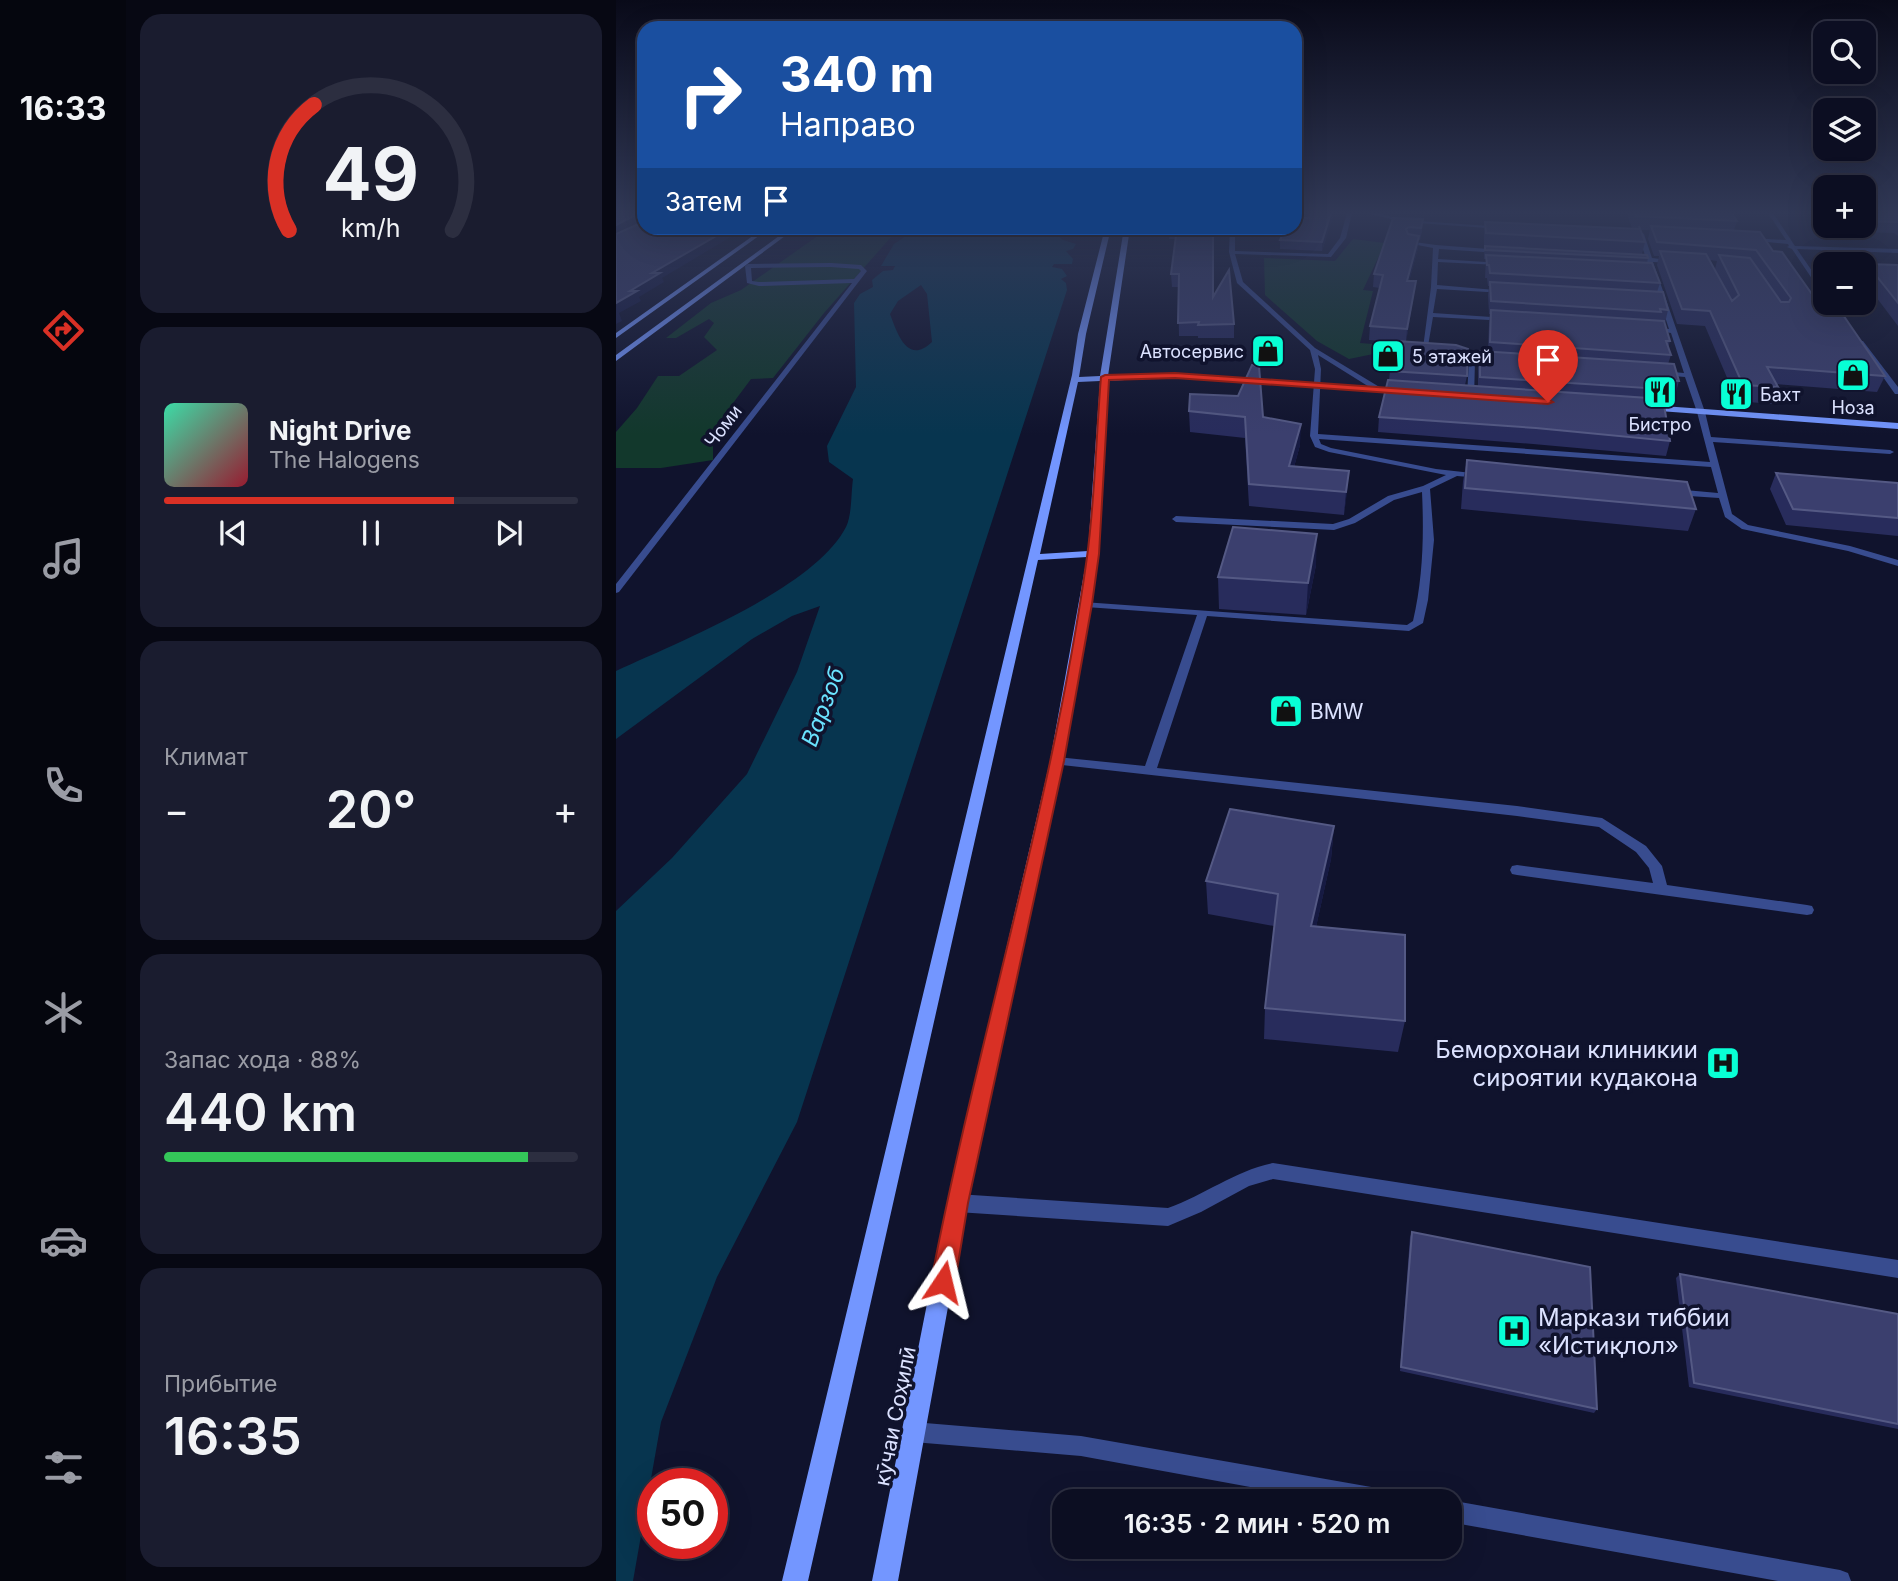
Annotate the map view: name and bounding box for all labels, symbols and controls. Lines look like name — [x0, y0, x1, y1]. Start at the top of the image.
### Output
map controls — [1813, 21, 1876, 315]
button: search — [1813, 21, 1876, 84]
text: 340 m — [780, 45, 934, 104]
icon: right — [665, 49, 756, 140]
text: 16:33 — [20, 89, 106, 128]
button: layers — [1813, 98, 1876, 161]
text: Направо — [780, 105, 916, 144]
text: 49 — [323, 129, 419, 218]
button: + — [1813, 175, 1876, 238]
icon: arrive — [757, 182, 795, 220]
text: Затем — [665, 186, 743, 217]
text: km/h — [341, 213, 401, 243]
button: − — [1813, 252, 1876, 315]
icon: directions — [39, 306, 88, 355]
pin — [1518, 330, 1578, 402]
shop icon: Автосервис — [1249, 332, 1287, 370]
shop icon: 5 этажей — [1369, 337, 1407, 375]
place label: Автосервис — [1140, 341, 1244, 362]
icon: arrive — [1529, 341, 1567, 379]
place label: 5 этажей — [1412, 346, 1492, 367]
shop icon: Ноза — [1834, 356, 1872, 394]
restaurant icon: Бистро — [1641, 373, 1679, 411]
restaurant icon: Бахт — [1717, 375, 1755, 413]
place label: Бахт — [1760, 384, 1801, 405]
place label: Ноза — [1831, 397, 1875, 418]
street label: Чоми — [700, 401, 746, 451]
place label: Бистро — [1628, 414, 1692, 435]
text: Night Drive — [269, 415, 411, 446]
text: The Halogens — [269, 446, 420, 474]
icon: previous — [214, 514, 252, 552]
icon: pause — [352, 514, 390, 552]
icon: next — [490, 514, 528, 552]
icon: music — [39, 534, 88, 583]
water label: Варзоб — [795, 663, 851, 750]
shop icon: BMW — [1267, 692, 1305, 730]
place label: BMW — [1310, 699, 1364, 724]
text: Климат — [164, 743, 248, 771]
icon: phone — [39, 761, 88, 810]
text: 20° — [326, 778, 416, 841]
text: − — [164, 787, 189, 833]
text: + — [553, 787, 578, 833]
icon: climate — [39, 988, 88, 1037]
place label: Беморхонаи клиникии сироятии кудакона — [1435, 1035, 1698, 1092]
hospital icon: Беморхонаи клиникии сироятии кудакона — [1704, 1044, 1742, 1082]
text: Запас хода · 88% — [164, 1046, 361, 1074]
text: 440 km — [164, 1081, 357, 1144]
icon: car — [39, 1216, 88, 1265]
position arrow — [906, 1245, 980, 1319]
place label: Маркази тиббии «Истиқлол» — [1538, 1303, 1730, 1360]
hospital icon: Маркази тиббии «Истиқлол» — [1495, 1312, 1533, 1350]
street label: кӯчаи Соҳилӣ — [869, 1344, 921, 1488]
text: Прибытие — [164, 1370, 277, 1398]
text: 16:35 — [164, 1405, 302, 1468]
icon: filters — [39, 1443, 88, 1492]
speed limit sign: 50 — [637, 1468, 728, 1559]
text: 16:35 · 2 мин · 520 m — [1124, 1508, 1390, 1539]

